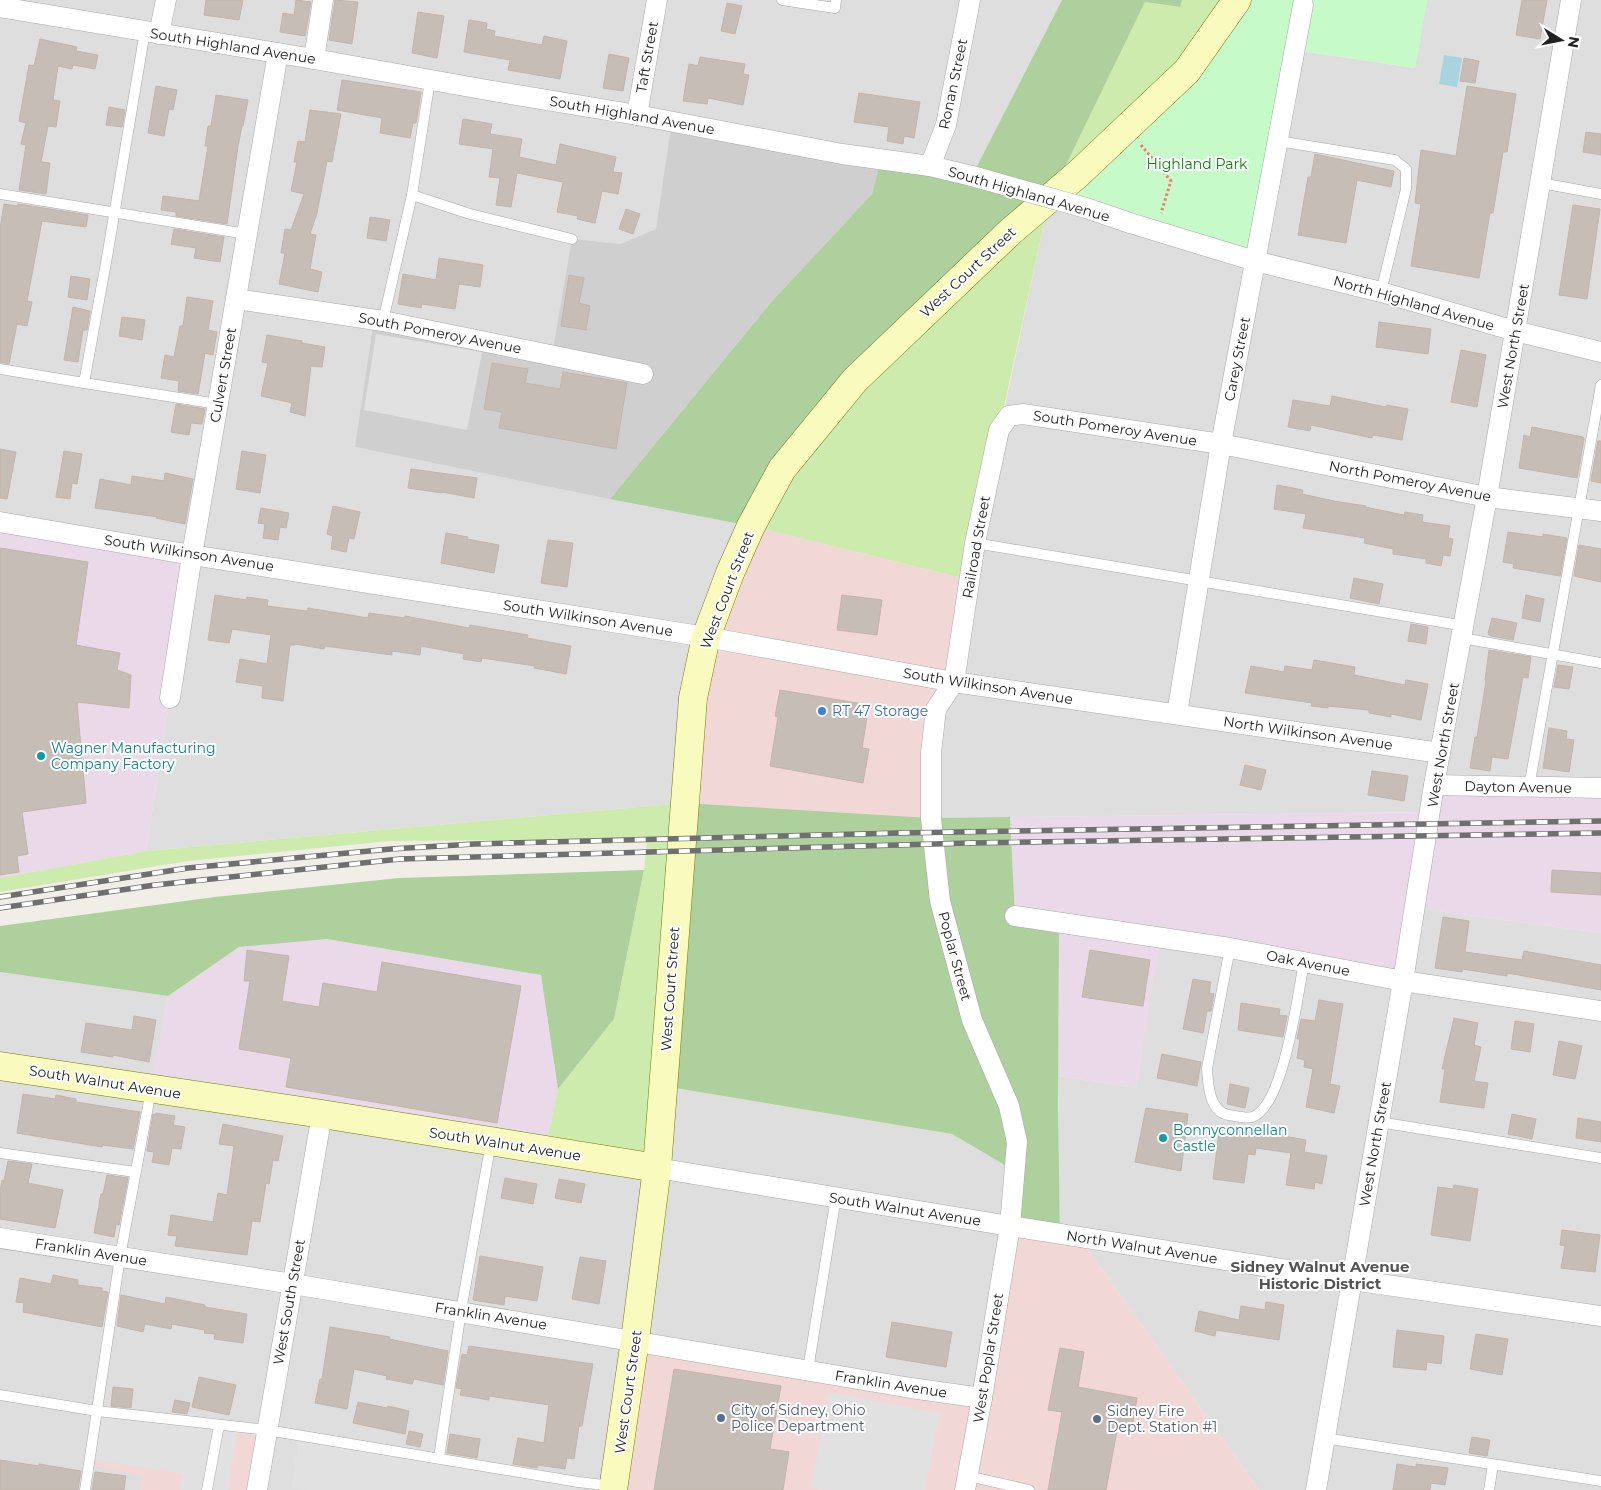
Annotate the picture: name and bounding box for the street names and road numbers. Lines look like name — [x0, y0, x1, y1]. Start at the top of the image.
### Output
street label: Taft Street — [632, 20, 662, 94]
street label: South Highland Avenue — [149, 24, 317, 68]
street label: Ronan Street — [935, 37, 971, 131]
street label: South Highland Avenue — [548, 92, 716, 138]
street label: South Highland Avenue — [946, 162, 1112, 226]
street label: West Court Street — [916, 223, 1020, 321]
street label: North Highland Avenue — [1331, 271, 1497, 335]
street label: West North Street — [1493, 282, 1533, 410]
street label: South Pomeroy Avenue — [357, 308, 523, 358]
street label: Carey Street — [1220, 315, 1254, 403]
street label: Culvert Street — [206, 326, 240, 424]
street label: South Pomeroy Avenue — [1032, 406, 1198, 450]
street label: North Pomeroy Avenue — [1327, 456, 1493, 506]
street label: Railroad Street — [958, 494, 994, 600]
street label: West Court Street — [696, 528, 758, 651]
street label: South Wilkinson Avenue — [103, 531, 275, 575]
street label: South Wilkinson Avenue — [502, 596, 674, 640]
street label: South Wilkinson Avenue — [902, 664, 1074, 708]
street label: West North Street — [1423, 681, 1463, 809]
street label: North Wilkinson Avenue — [1222, 712, 1394, 754]
street label: Dayton Avenue — [1464, 777, 1572, 797]
street label: Poplar Street — [934, 909, 976, 1003]
street label: West Court Street — [657, 926, 683, 1052]
street label: Oak Avenue — [1265, 946, 1351, 980]
street label: South Walnut Avenue — [28, 1061, 182, 1103]
street label: West North Street — [1355, 1080, 1395, 1208]
street label: South Walnut Avenue — [428, 1123, 582, 1165]
street label: South Walnut Avenue — [828, 1188, 982, 1230]
street label: North Walnut Avenue — [1065, 1226, 1219, 1268]
street label: Franklin Avenue — [34, 1234, 148, 1270]
street label: West South Street — [269, 1237, 309, 1366]
street label: West Poplar Street — [969, 1291, 1007, 1424]
street label: Franklin Avenue — [434, 1298, 548, 1334]
street label: West Court Street — [610, 1329, 646, 1455]
street label: Franklin Avenue — [834, 1366, 948, 1402]

